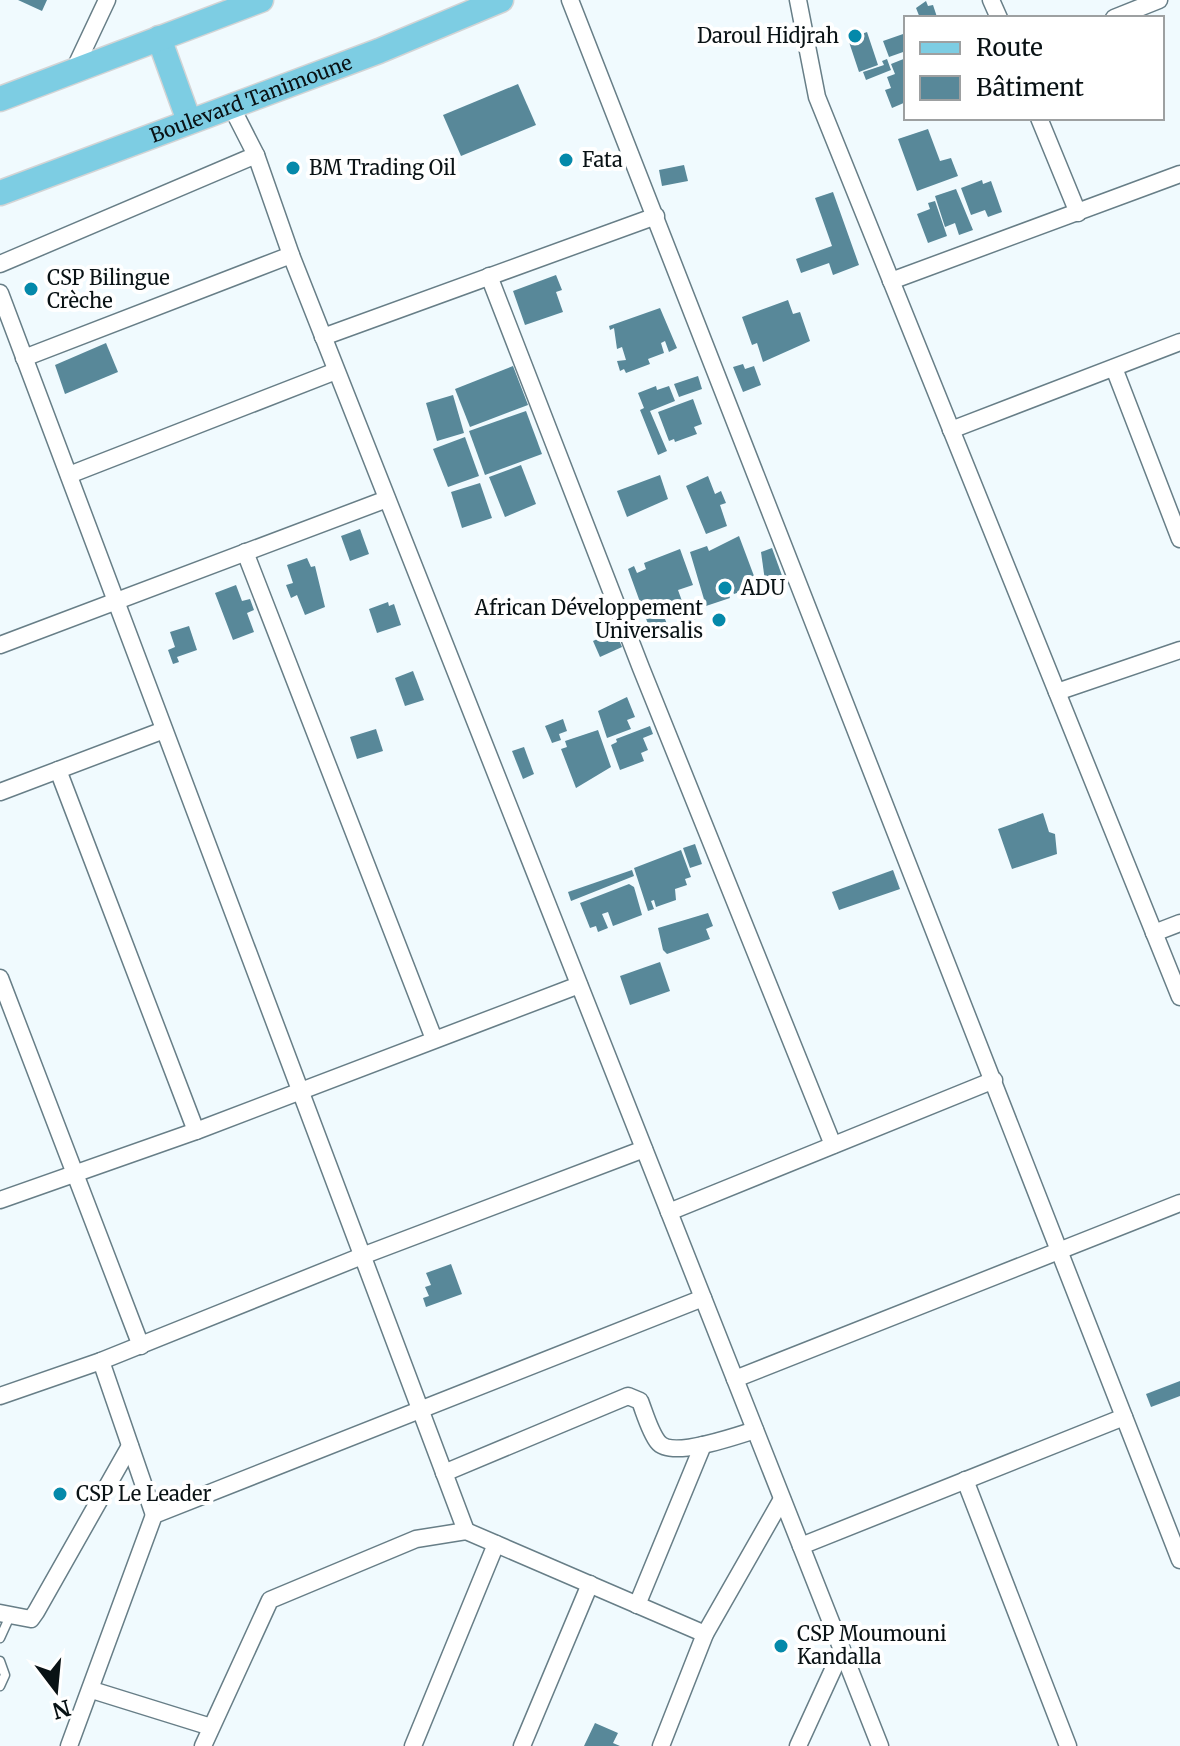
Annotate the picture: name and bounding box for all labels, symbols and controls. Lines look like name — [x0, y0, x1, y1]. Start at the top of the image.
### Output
legend — [904, 16, 1164, 120]
place label: Daroul Hidjrah — [697, 23, 839, 48]
marker: Daroul Hidjrah — [846, 27, 864, 45]
text: Route — [976, 32, 1043, 63]
street label: Boulevard Tanimoune — [146, 49, 355, 148]
text: Bâtiment — [976, 72, 1085, 103]
place label: Fata — [582, 147, 623, 172]
marker: Fata — [557, 151, 575, 169]
place label: BM Trading Oil — [309, 155, 456, 180]
marker: BM Trading Oil — [284, 159, 302, 177]
place label: CSP Bilingue Crèche — [47, 265, 170, 313]
marker: CSP Bilingue Crèche — [22, 280, 40, 298]
place label: ADU — [740, 575, 785, 600]
marker: ADU — [716, 579, 734, 597]
place label: African Développement Universalis — [474, 595, 703, 643]
marker: African Développement Universalis — [710, 611, 728, 629]
place label: CSP Le Leader — [76, 1481, 211, 1506]
marker: CSP Le Leader — [51, 1485, 69, 1503]
place label: CSP Moumouni Kandalla — [797, 1621, 947, 1669]
marker: CSP Moumouni Kandalla — [772, 1637, 790, 1655]
north arrow — [16, 1650, 96, 1730]
text: N — [49, 1693, 74, 1725]

